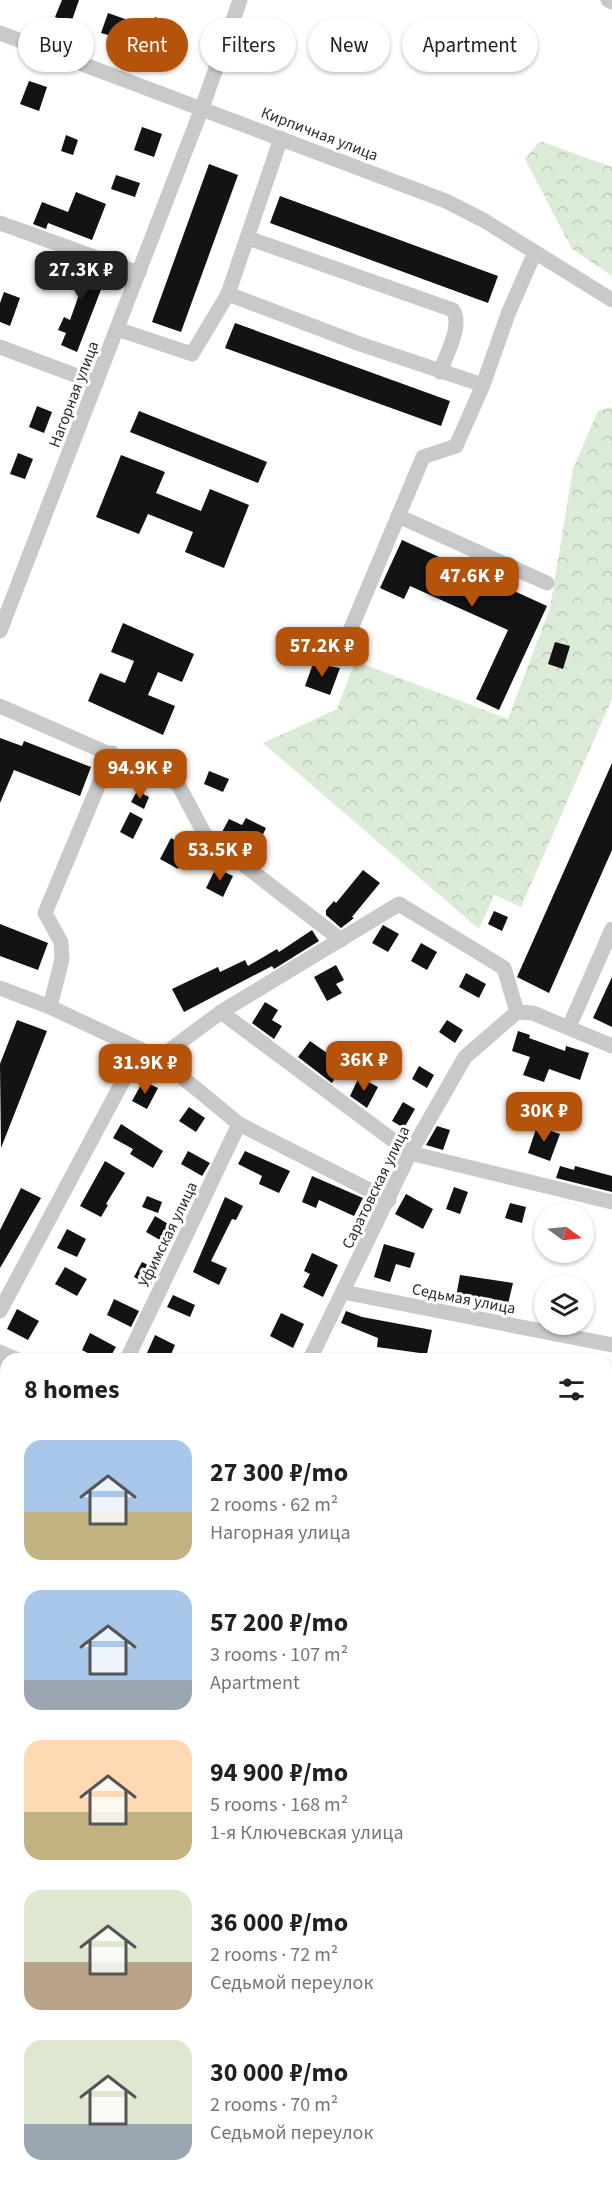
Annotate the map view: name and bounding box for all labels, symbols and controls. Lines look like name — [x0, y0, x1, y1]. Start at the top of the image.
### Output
chip: Buy — [18, 18, 94, 72]
chip: Rent — [106, 18, 188, 72]
chip: Filters — [200, 18, 296, 72]
chip: New — [308, 18, 390, 72]
chip: Apartment — [402, 18, 538, 72]
street label: Кирпичная улица — [258, 101, 381, 166]
pin: 27.3K ₽ — [26, 251, 136, 302]
text: 27.3K ₽ — [49, 256, 113, 284]
street label: Нагорная улица — [44, 338, 104, 451]
pin: 47.6K ₽ — [417, 557, 527, 608]
text: 47.6K ₽ — [440, 562, 504, 590]
pin: 57.2K ₽ — [267, 627, 377, 678]
text: 57.2K ₽ — [290, 632, 354, 660]
pin: 94.9K ₽ — [85, 749, 195, 800]
text: 94.9K ₽ — [108, 754, 172, 782]
pin: 53.5K ₽ — [165, 831, 275, 882]
text: 53.5K ₽ — [188, 836, 252, 864]
pin: 36K ₽ — [322, 1041, 406, 1092]
pin: 31.9K ₽ — [90, 1044, 200, 1095]
text: 36K ₽ — [340, 1046, 388, 1074]
text: 31.9K ₽ — [113, 1049, 177, 1077]
pin: 30K ₽ — [502, 1092, 586, 1143]
text: 30K ₽ — [520, 1097, 568, 1125]
street label: Саратовская улица — [337, 1122, 415, 1253]
street label: Уфимская улица — [133, 1178, 203, 1291]
north arrow — [534, 1203, 594, 1263]
map controls — [534, 1203, 594, 1335]
button: layers — [534, 1275, 594, 1335]
street label: Седьмая улица — [410, 1278, 517, 1320]
text: 8 homes — [24, 1371, 119, 1408]
icon: filters — [555, 1373, 588, 1406]
text: 27 300 ₽/mo — [210, 1454, 348, 1491]
icon: home — [72, 1464, 144, 1536]
text: 2 rooms · 62 m² — [210, 1491, 338, 1519]
text: Нагорная улица — [210, 1519, 350, 1547]
text: 57 200 ₽/mo — [210, 1604, 348, 1641]
icon: home — [72, 1614, 144, 1686]
text: 3 rooms · 107 m² — [210, 1641, 348, 1669]
text: Apartment — [210, 1669, 300, 1697]
text: 94 900 ₽/mo — [210, 1754, 348, 1791]
icon: home — [72, 1764, 144, 1836]
text: 5 rooms · 168 m² — [210, 1791, 348, 1819]
text: 1-я Ключевская улица — [210, 1819, 404, 1847]
text: 36 000 ₽/mo — [210, 1904, 348, 1941]
icon: home — [72, 1914, 144, 1986]
text: 2 rooms · 72 m² — [210, 1941, 338, 1969]
text: Седьмой переулок — [210, 1969, 373, 1997]
text: 30 000 ₽/mo — [210, 2054, 348, 2091]
icon: home — [72, 2064, 144, 2136]
text: 2 rooms · 70 m² — [210, 2091, 338, 2119]
text: Седьмой переулок — [210, 2119, 373, 2147]

